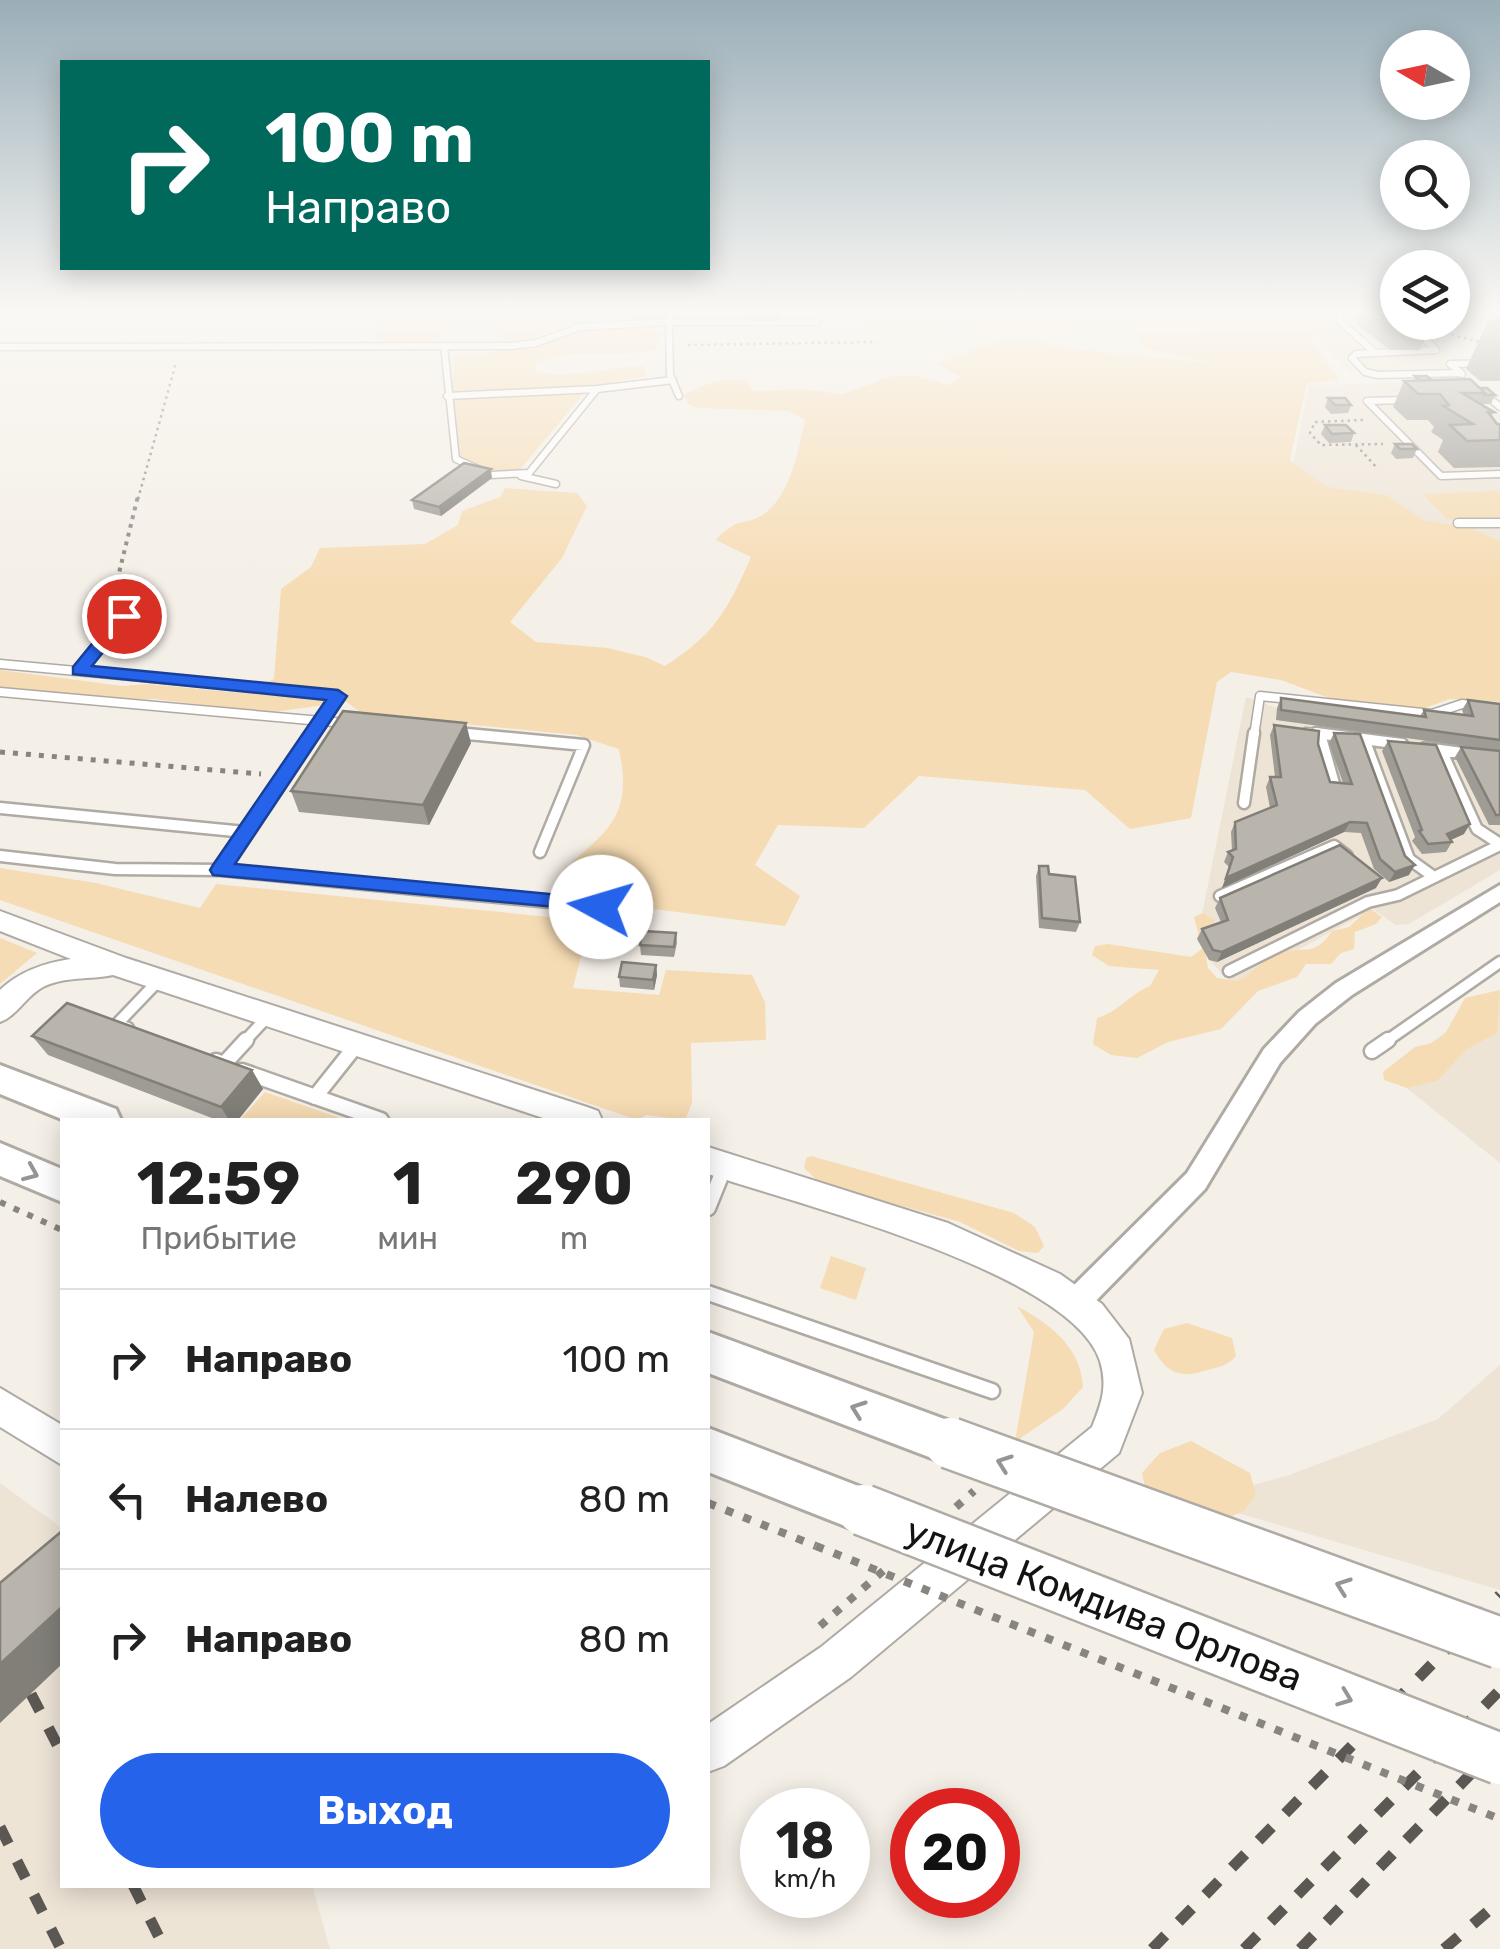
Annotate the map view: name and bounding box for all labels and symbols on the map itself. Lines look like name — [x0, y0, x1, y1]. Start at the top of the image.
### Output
north arrow — [1380, 30, 1470, 120]
pin — [82, 574, 167, 659]
position arrow — [549, 855, 653, 959]
one-way arrow — [21, 1161, 39, 1181]
one-way arrow — [851, 1400, 868, 1421]
one-way arrow — [996, 1455, 1014, 1475]
street label: улица Комдива Орлова — [899, 1507, 1309, 1701]
one-way arrow — [1335, 1577, 1352, 1597]
one-way arrow — [1335, 1687, 1353, 1707]
speed limit sign: 20 — [890, 1788, 1020, 1918]

